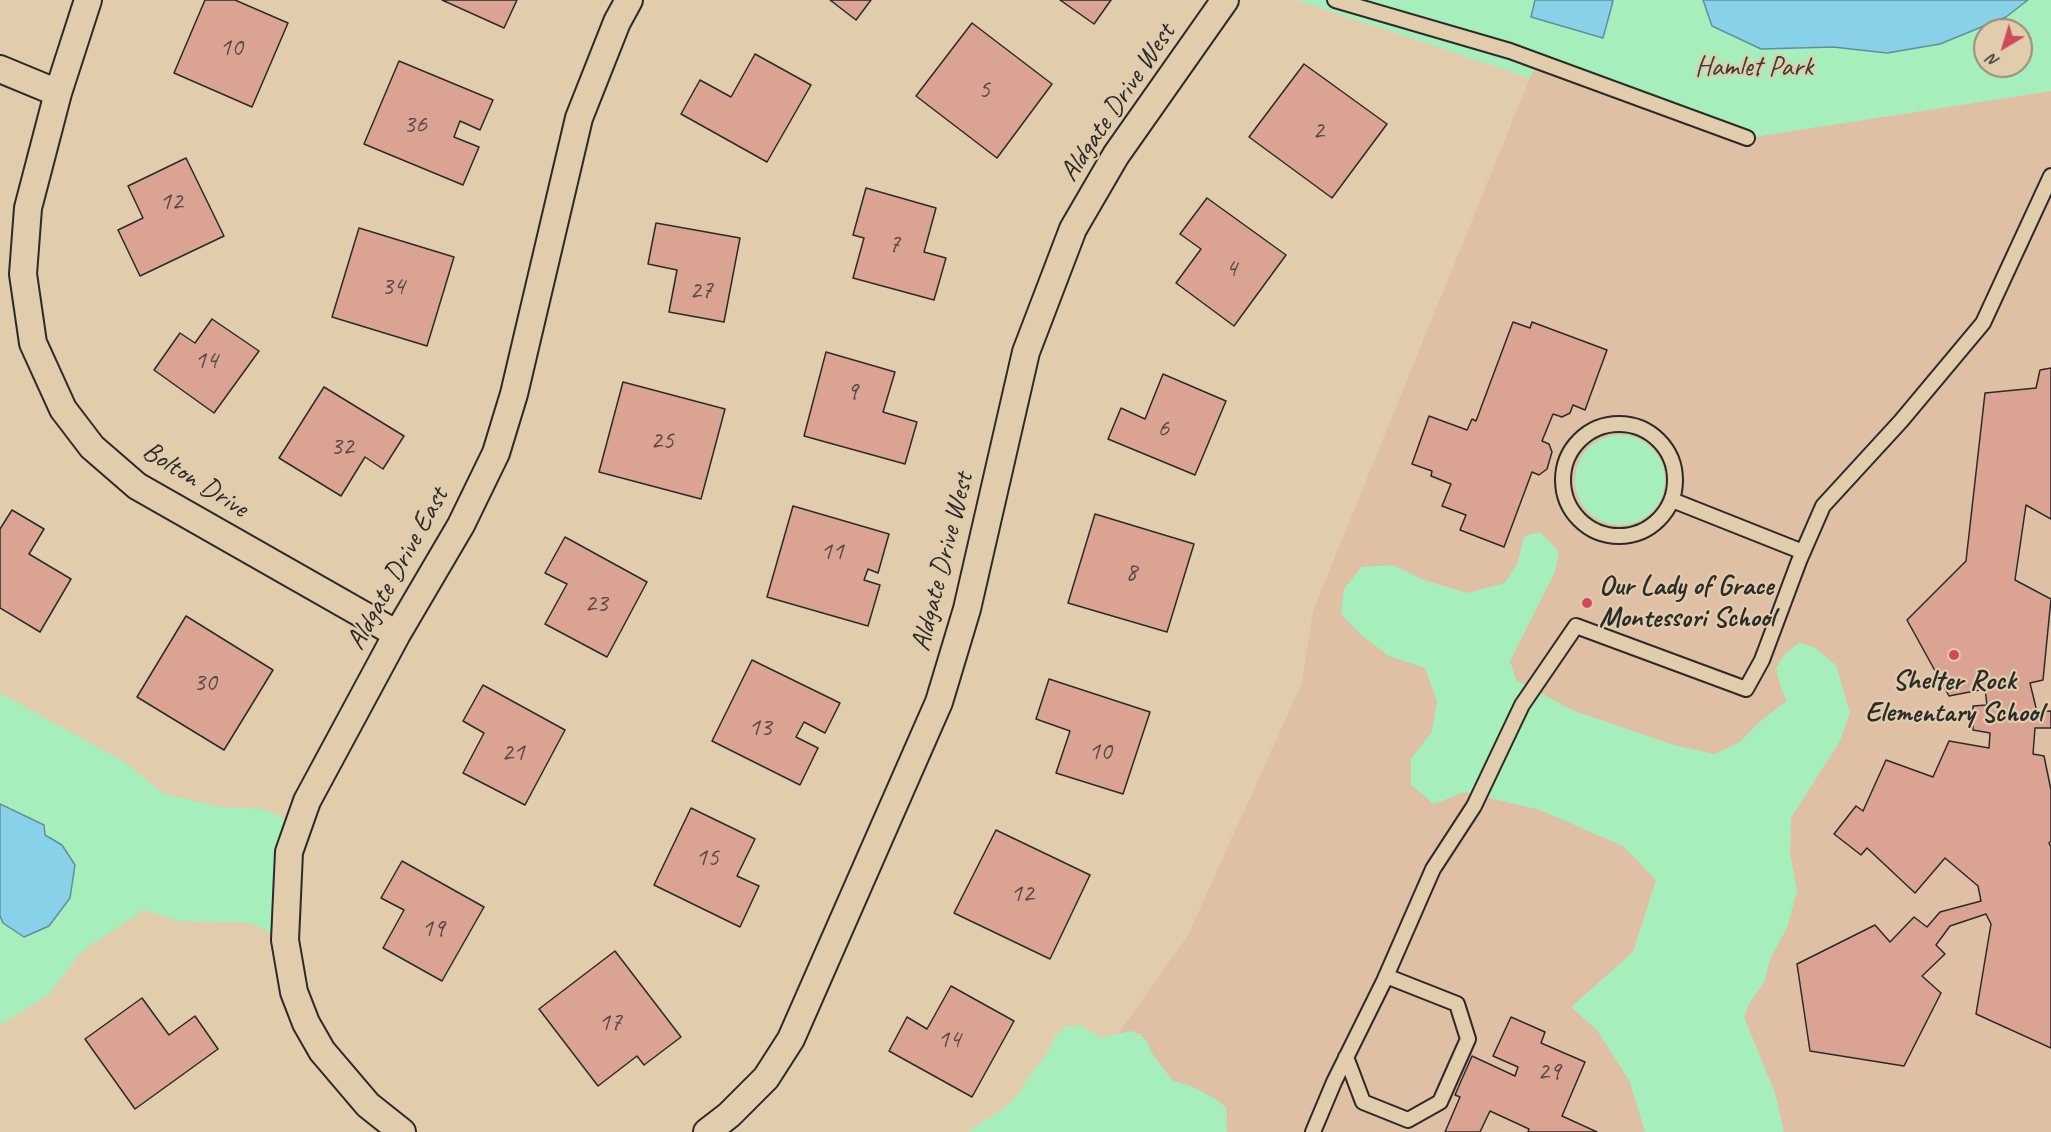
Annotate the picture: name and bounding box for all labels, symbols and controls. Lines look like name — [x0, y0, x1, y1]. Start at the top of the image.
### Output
street label: Aldgate Drive West — [1053, 18, 1183, 188]
north arrow — [1973, 18, 2033, 78]
house number: 10 — [219, 32, 243, 64]
text: N — [1983, 50, 2003, 72]
park label: Hamlet Park — [1695, 51, 1813, 85]
house number: 5 — [978, 74, 990, 106]
house number: 36 — [403, 109, 427, 141]
house number: 2 — [1312, 115, 1324, 147]
house number: 12 — [159, 186, 183, 218]
house number: 7 — [888, 229, 900, 261]
house number: 4 — [1225, 253, 1237, 285]
house number: 34 — [381, 271, 405, 303]
house number: 27 — [689, 275, 713, 307]
house number: 14 — [194, 345, 218, 377]
house number: 9 — [846, 376, 858, 408]
house number: 6 — [1157, 413, 1169, 445]
house number: 25 — [650, 425, 674, 457]
house number: 32 — [330, 431, 354, 463]
street label: Bolton Drive — [136, 434, 254, 526]
street label: Aldgate Drive West — [905, 469, 981, 655]
street label: Aldgate Drive East — [340, 482, 456, 656]
house number: 11 — [820, 536, 844, 568]
house number: 8 — [1125, 557, 1137, 589]
place label: Our Lady of Grace Montessori School — [1599, 570, 1775, 636]
house number: 23 — [584, 588, 608, 620]
marker: Our Lady of Grace Montessori School — [1580, 596, 1594, 610]
marker: Shelter Rock Elementary School — [1947, 648, 1961, 662]
place label: Shelter Rock Elementary School — [1865, 665, 2043, 731]
house number: 30 — [193, 667, 217, 699]
house number: 13 — [748, 712, 772, 744]
house number: 10 — [1088, 736, 1112, 768]
house number: 21 — [501, 737, 525, 769]
house number: 15 — [695, 842, 719, 874]
house number: 12 — [1010, 878, 1034, 910]
house number: 19 — [421, 913, 445, 945]
house number: 17 — [598, 1007, 622, 1039]
house number: 14 — [937, 1024, 961, 1056]
house number: 29 — [1537, 1056, 1561, 1088]

